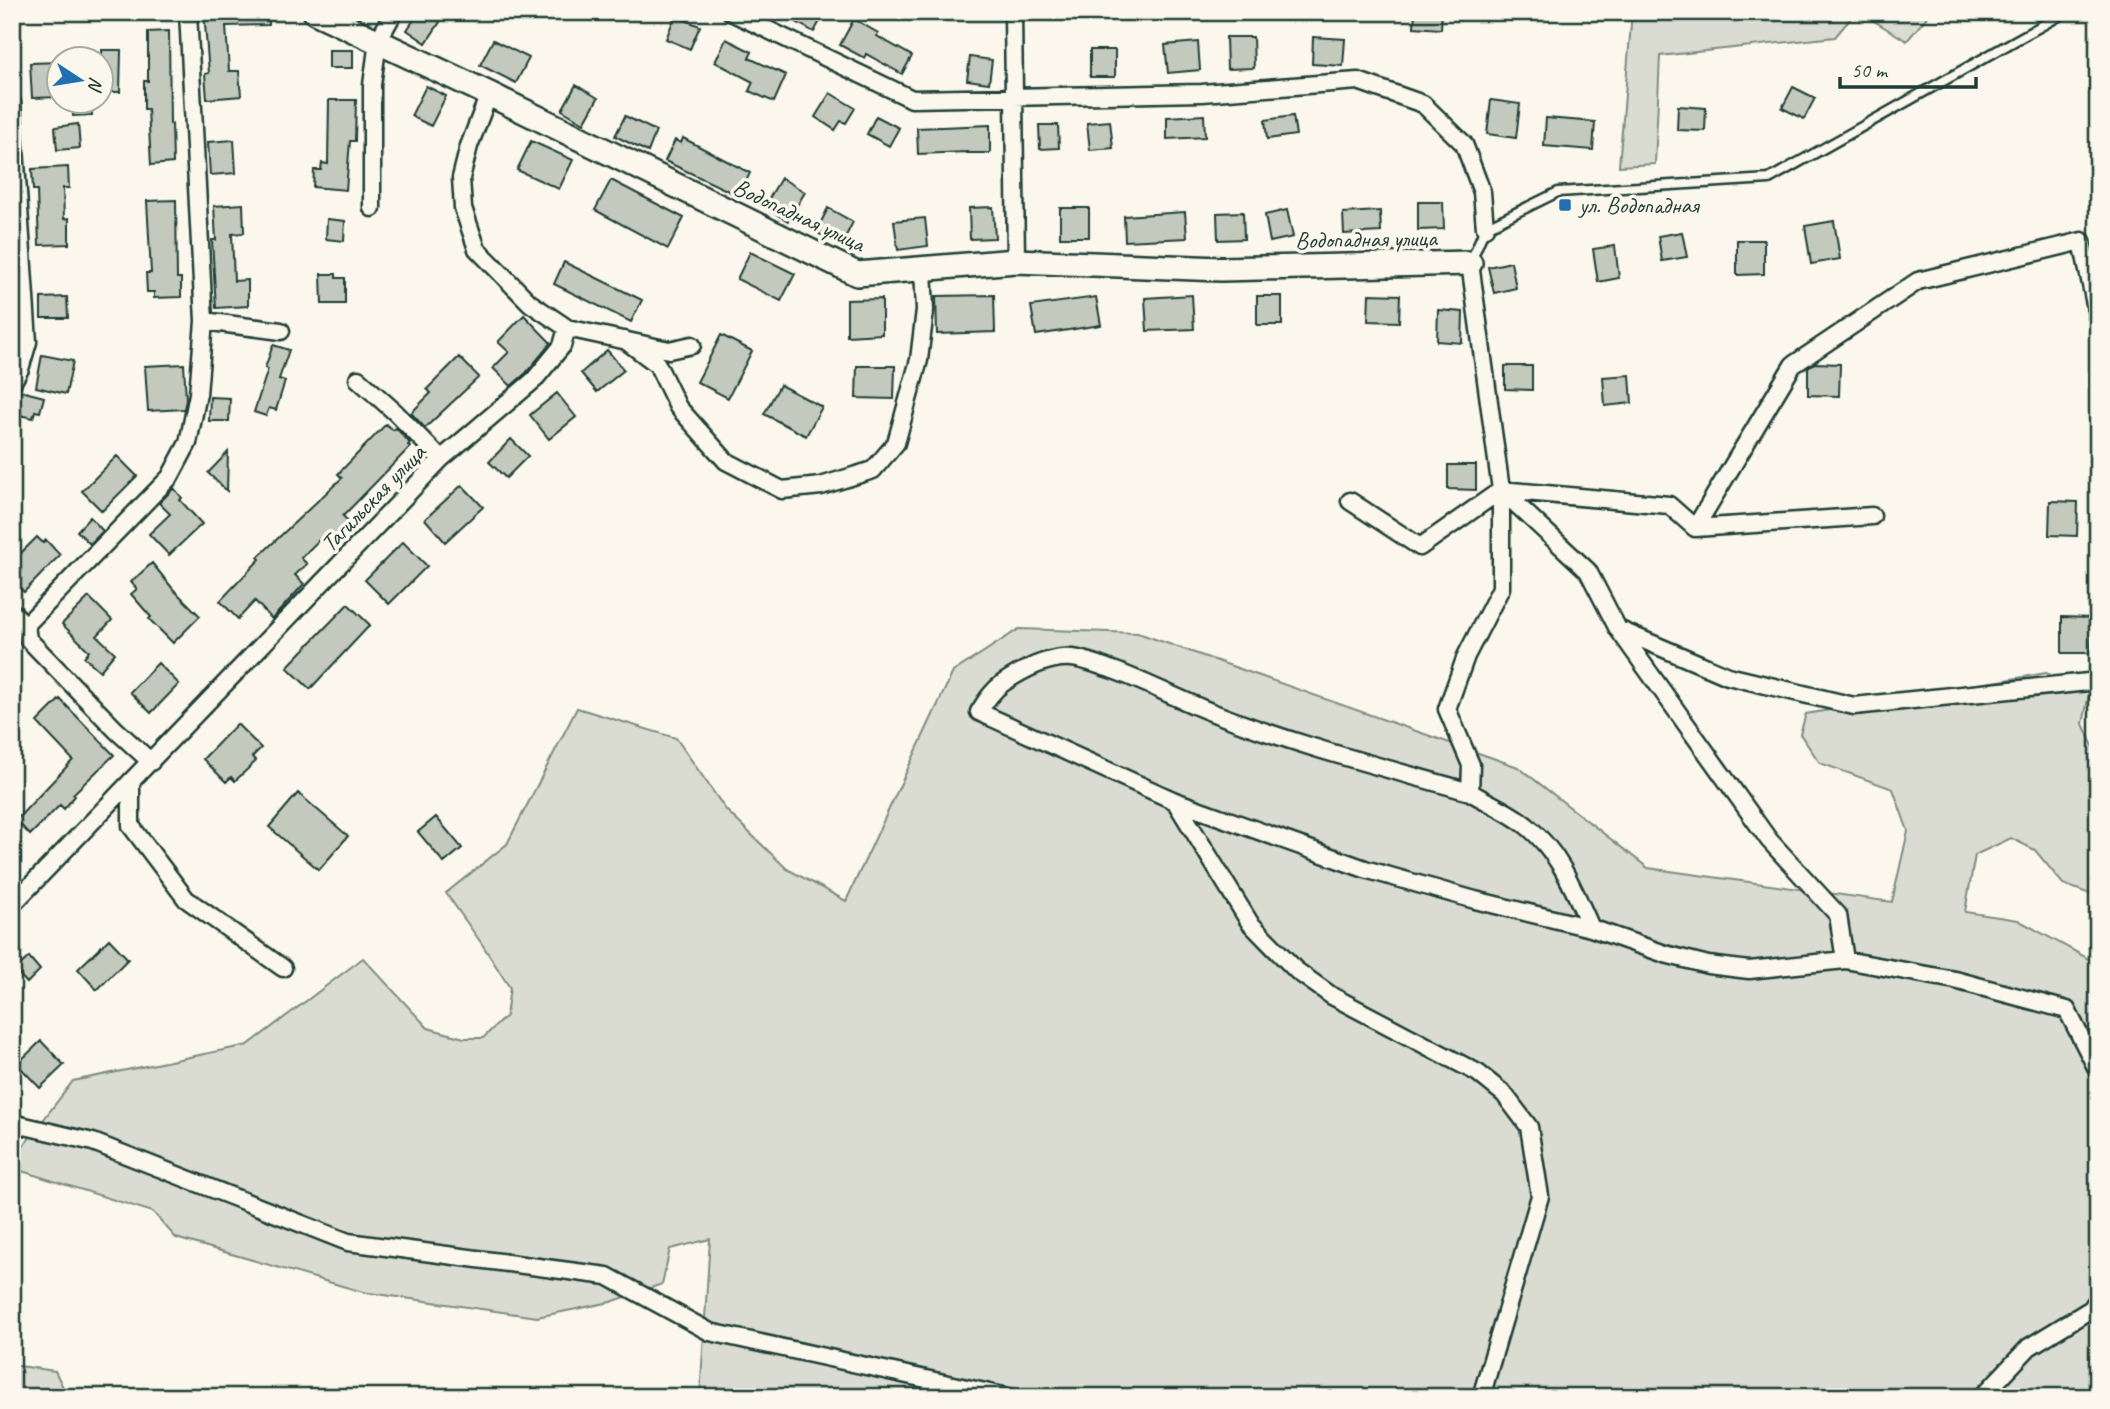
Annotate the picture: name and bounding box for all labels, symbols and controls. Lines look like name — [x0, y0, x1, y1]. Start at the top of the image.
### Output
north arrow — [46, 46, 116, 116]
scale bar — [1840, 46, 1977, 90]
text: 50 m — [1851, 57, 1889, 83]
text: N — [82, 75, 109, 95]
street label: Водопадная улица — [728, 171, 871, 259]
place label: ул. Водопадная — [1577, 190, 1700, 220]
marker: ул. Водопадная — [1557, 197, 1573, 213]
street label: Водопадная улица — [1295, 223, 1438, 255]
street label: Тагильская улица — [314, 437, 433, 558]

